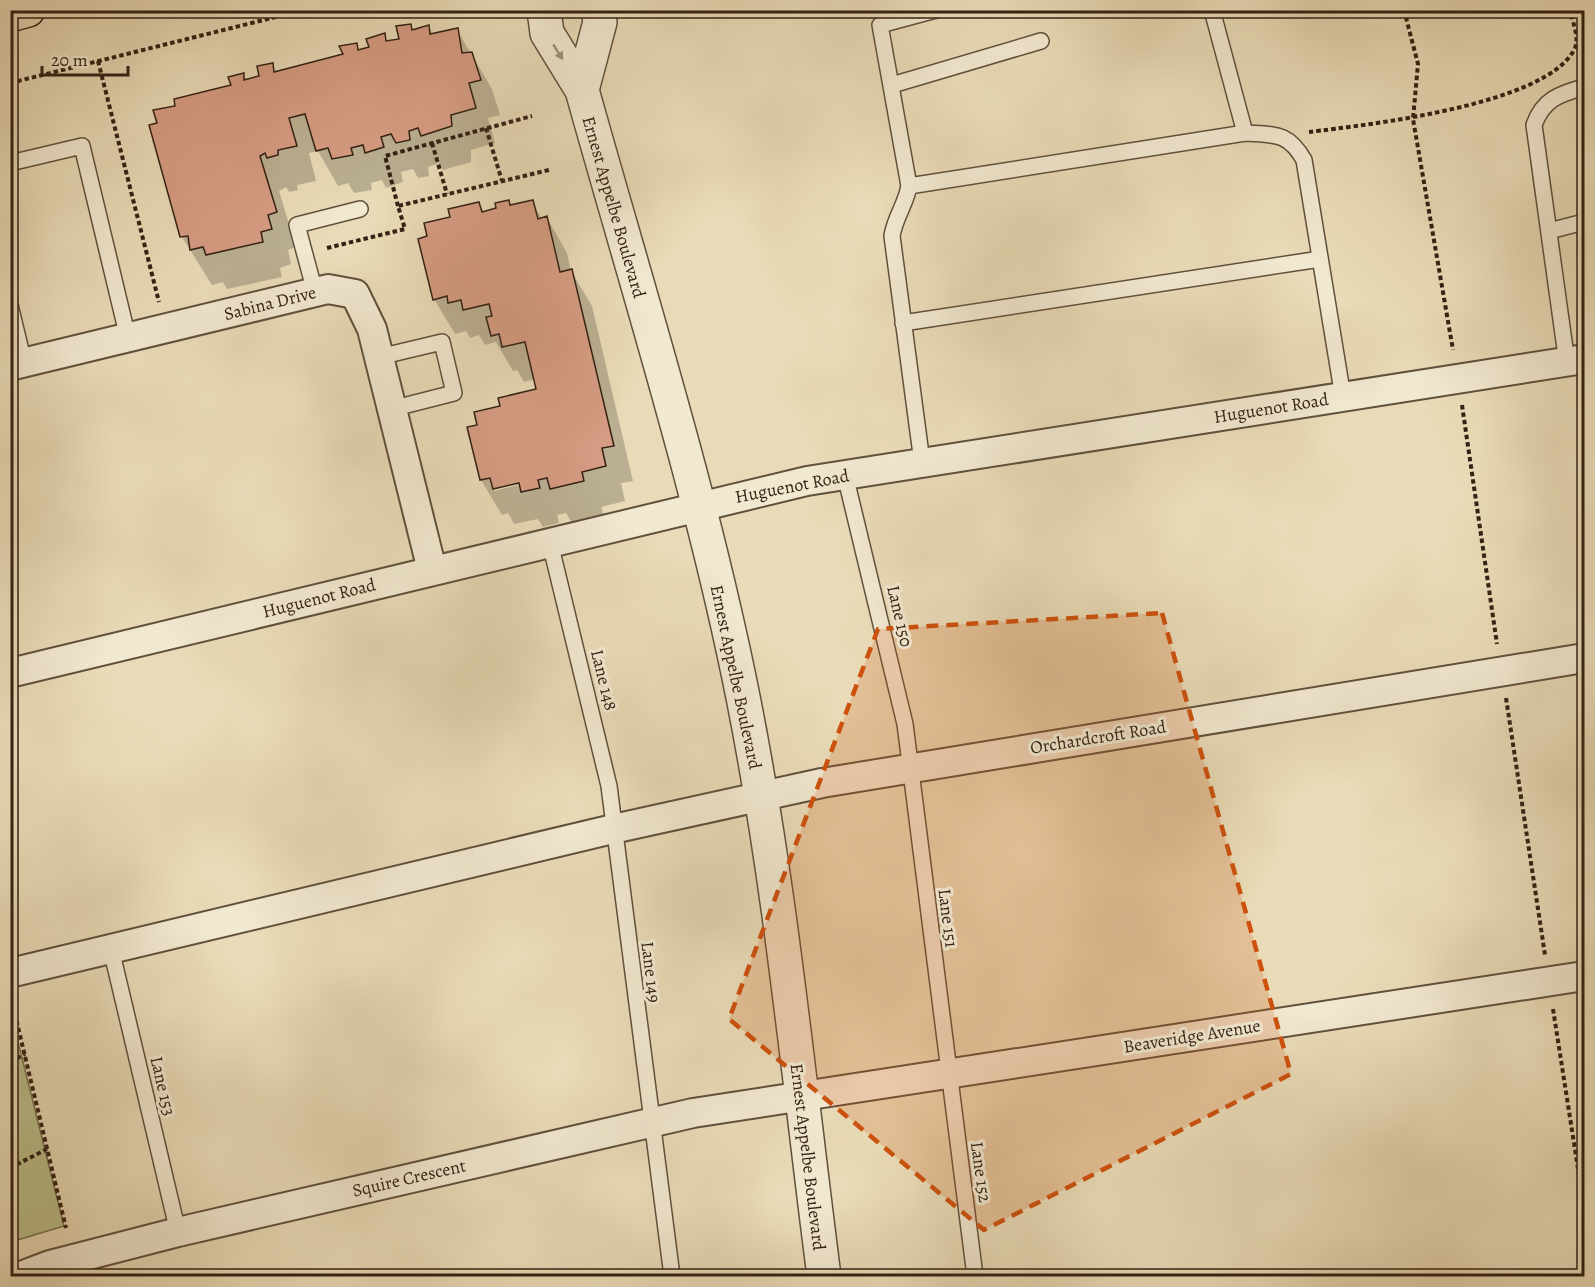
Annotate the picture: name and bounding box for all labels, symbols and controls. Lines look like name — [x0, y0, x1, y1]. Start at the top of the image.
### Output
scale bar — [42, 39, 128, 77]
one-way arrow — [553, 44, 564, 60]
text: 20 m — [51, 48, 88, 72]
street label: Ernest Appelbe Boulevard — [577, 113, 652, 301]
street label: Sabina Drive — [221, 280, 319, 326]
street label: Huguenot Road — [1212, 387, 1330, 429]
street label: Huguenot Road — [733, 463, 852, 509]
street label: Huguenot Road — [260, 572, 378, 624]
street label: Ernest Appelbe Boulevard — [705, 582, 767, 772]
street label: Lane 150 — [881, 583, 919, 649]
street label: Lane 148 — [585, 647, 623, 713]
street label: Orchardcroft Road — [1028, 714, 1168, 760]
street label: Lane 151 — [932, 887, 964, 949]
street label: Lane 149 — [635, 940, 667, 1004]
street label: Beaveridge Avenue — [1122, 1013, 1262, 1059]
street label: Lane 153 — [145, 1054, 181, 1118]
street label: Ernest Appelbe Boulevard — [785, 1062, 831, 1252]
street label: Lane 152 — [965, 1140, 997, 1205]
street label: Squire Crescent — [350, 1153, 468, 1203]

